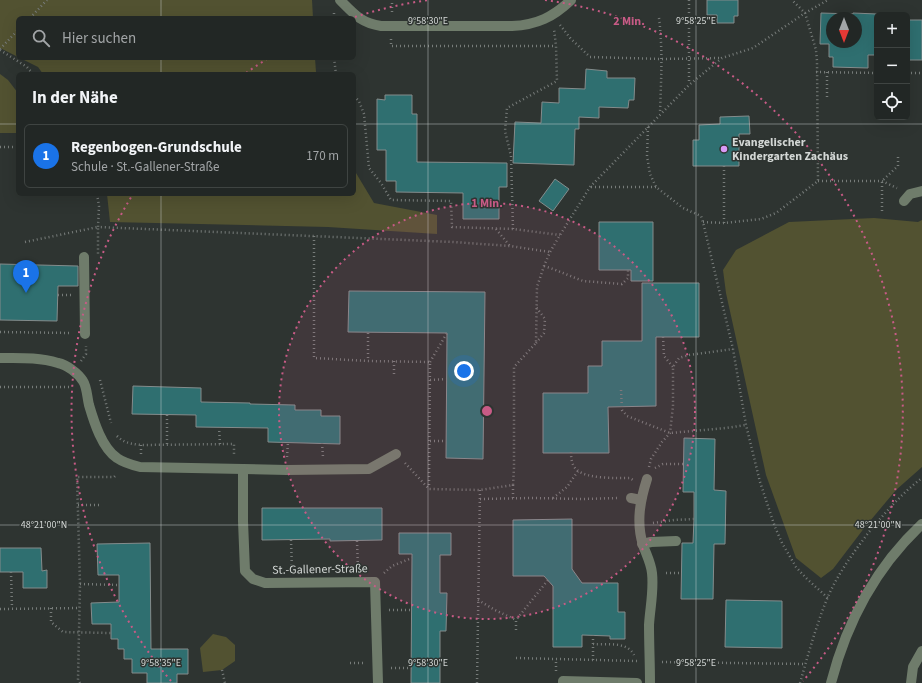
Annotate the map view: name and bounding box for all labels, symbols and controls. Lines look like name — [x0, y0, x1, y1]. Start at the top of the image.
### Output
north arrow — [826, 12, 862, 48]
map controls — [874, 12, 910, 120]
button: + — [874, 12, 910, 48]
text: 2 Min. — [613, 13, 645, 30]
text: 9°58'30"E — [408, 14, 448, 28]
text: 9°58'25"E — [676, 14, 716, 28]
search box — [16, 16, 356, 60]
icon: search — [30, 27, 52, 49]
text: Hier suchen — [62, 28, 136, 49]
button: − — [874, 48, 910, 84]
button: locate — [874, 84, 910, 120]
text: In der Nähe — [32, 86, 118, 110]
place label: Evangelischer Kindergarten Zachäus — [732, 134, 848, 165]
text: Regenbogen-Grundschule — [71, 137, 242, 158]
marker: Evangelischer Kindergarten Zachäus — [719, 144, 729, 154]
text: 1 — [43, 147, 49, 165]
text: 170 m — [306, 147, 339, 165]
text: Schule · St.-Gallener-Straße — [71, 158, 220, 176]
text: 1 Min. — [471, 195, 503, 212]
pin: 1 — [13, 260, 39, 293]
your location — [454, 361, 474, 381]
centre of rings — [480, 404, 494, 418]
text: 48°21'00"N — [21, 518, 67, 532]
text: 48°21'00"N — [855, 518, 901, 532]
street label: St.-Gallener-Straße — [272, 560, 368, 579]
text: 9°58'35"E — [141, 656, 181, 670]
text: 9°58'30"E — [408, 656, 448, 670]
text: 9°58'25"E — [676, 656, 716, 670]

